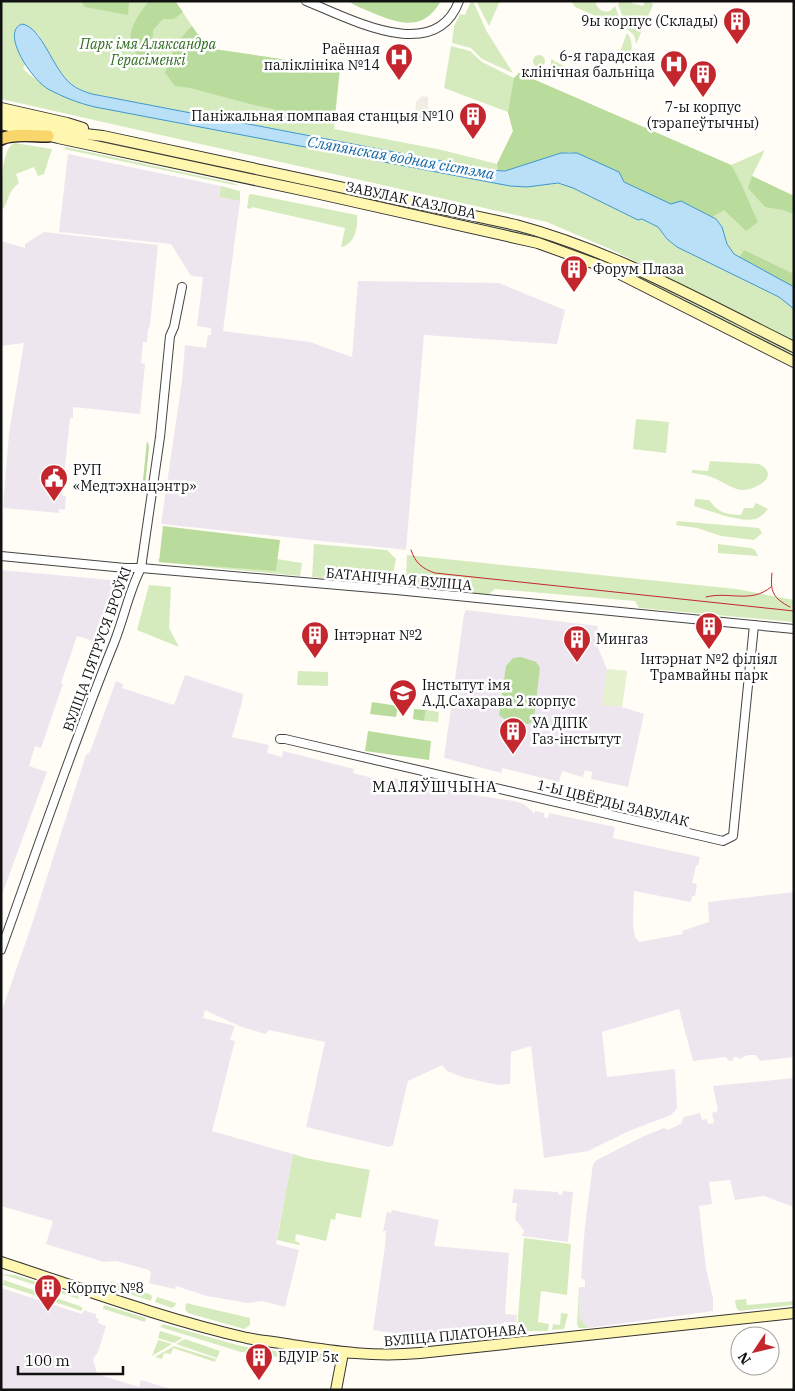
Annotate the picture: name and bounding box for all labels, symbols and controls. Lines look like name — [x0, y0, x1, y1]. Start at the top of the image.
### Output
building icon: 9ы корпус (Склады) — [722, 6, 752, 45]
place label: 9ы корпус (Склады) — [581, 12, 718, 30]
park label: Парк імя Аляксандра Герасіменкі — [79, 35, 217, 69]
place label: Раённая паліклініка №14 — [264, 40, 380, 74]
hospital icon: Раённая паліклініка №14 — [384, 42, 414, 81]
place label: 6-я гарадская клінічная бальніца — [521, 47, 655, 81]
hospital icon: 6-я гарадская клінічная бальніца — [659, 49, 689, 88]
building icon: 7-ы корпус (тэрапеўтычны) — [688, 59, 718, 98]
place label: 7-ы корпус (тэрапеўтычны) — [647, 98, 759, 132]
building icon: Паніжальная помпавая станцыя №10 — [458, 101, 488, 140]
place label: Паніжальная помпавая станцыя №10 — [191, 107, 454, 125]
water label: Сляпянская водная сістэма — [306, 132, 497, 183]
street label: ЗАВУЛАК КАЗЛОВА — [344, 177, 478, 223]
building icon: Форум Плаза — [559, 254, 589, 293]
place label: Форум Плаза — [593, 260, 684, 278]
place label: РУП «Медтэхнацэнтр» — [73, 461, 196, 495]
public building icon: РУП «Медтэхнацэнтр» — [39, 463, 69, 502]
street label: ВУЛІЦА ПЯТРУСЯ БРОЎКІ — [58, 564, 135, 734]
street label: БАТАНІЧНАЯ ВУЛІЦА — [325, 564, 473, 594]
building icon: Інтэрнат №2 філіял Трамвайны парк — [694, 611, 724, 650]
building icon: Інтэрнат №2 — [300, 620, 330, 659]
building icon: Мингаз — [562, 624, 592, 663]
place label: Інтэрнат №2 — [334, 626, 423, 644]
place label: Мингаз — [596, 630, 648, 648]
place label: Інтэрнат №2 філіял Трамвайны парк — [641, 650, 777, 684]
place label: Інстытут імя А.Д.Сахарава 2 корпус — [422, 676, 576, 710]
school or university icon: Інстытут імя А.Д.Сахарава 2 корпус — [388, 678, 418, 717]
place label: УА ДІПК Газ-інстытут — [532, 714, 621, 748]
building icon: УА ДІПК Газ-інстытут — [498, 716, 528, 755]
street label: 1-Ы ЦВЁРДЫ ЗАВУЛАК — [535, 775, 691, 831]
district label: МАЛЯЎШЧЫНА — [372, 777, 498, 796]
building icon: Корпус №8 — [33, 1273, 63, 1312]
place label: Корпус №8 — [67, 1279, 144, 1297]
street label: ВУЛІЦА ПЛАТОНАВА — [383, 1320, 527, 1350]
north arrow — [730, 1326, 780, 1376]
building icon: БДУІР 5к — [244, 1342, 274, 1381]
scale bar — [18, 1344, 122, 1376]
place label: БДУІР 5к — [278, 1348, 339, 1366]
text: N — [734, 1349, 755, 1368]
text: 100 m — [25, 1351, 70, 1370]

